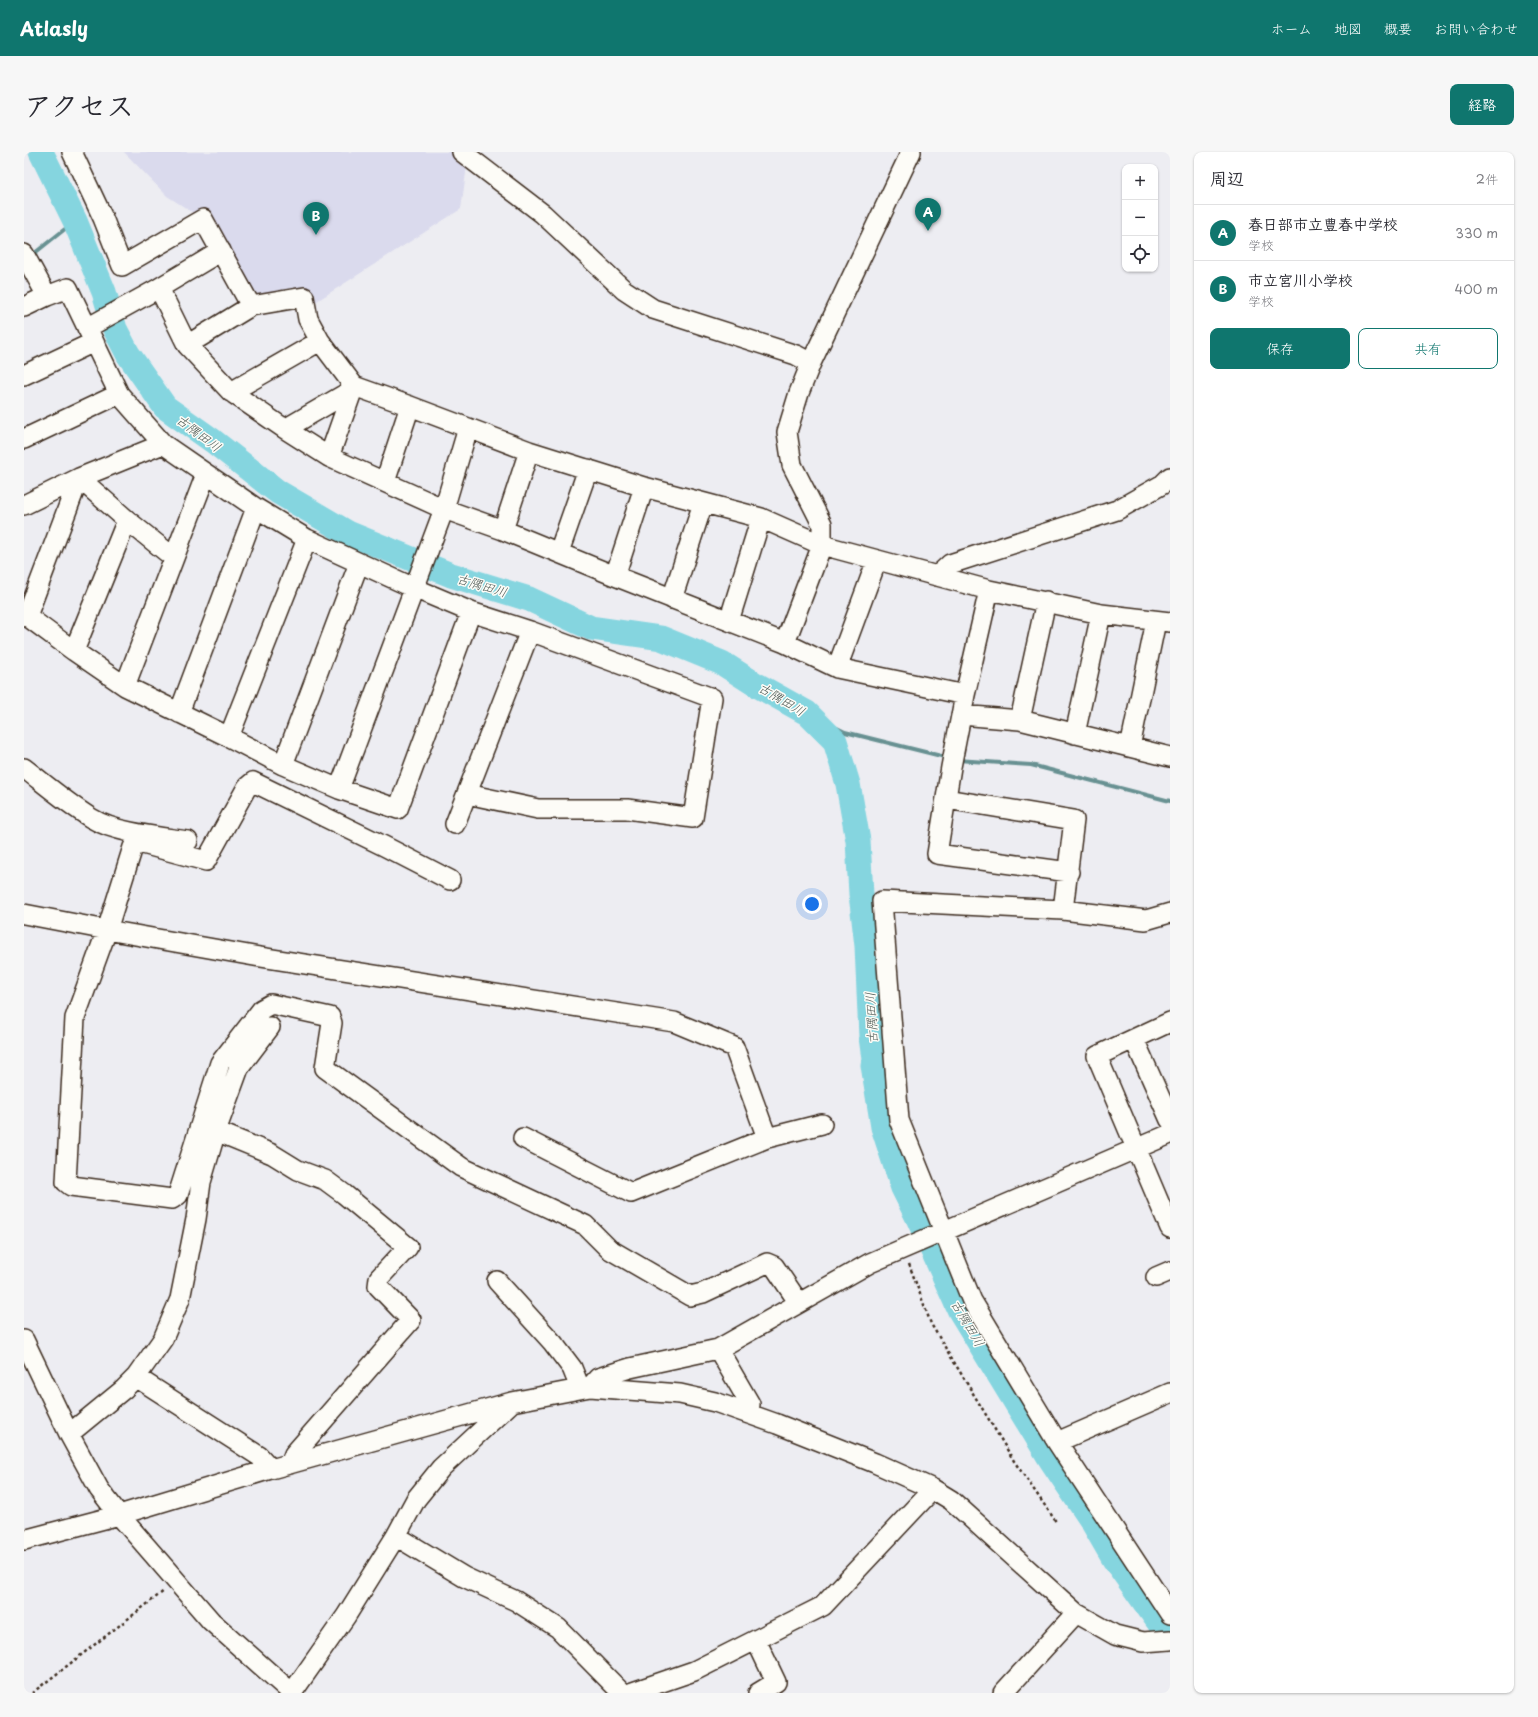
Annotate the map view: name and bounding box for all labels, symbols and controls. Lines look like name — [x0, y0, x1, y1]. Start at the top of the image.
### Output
text: Atlasly — [20, 14, 88, 42]
text: ホーム — [1271, 18, 1312, 39]
text: 地図 — [1334, 18, 1362, 39]
text: 概要 — [1384, 18, 1412, 39]
text: お問い合わせ — [1434, 18, 1518, 39]
text: アクセス — [24, 83, 134, 126]
button: 経路 — [1450, 84, 1514, 125]
map controls — [1122, 164, 1158, 272]
button: + — [1122, 164, 1158, 200]
text: 周辺 — [1210, 165, 1244, 191]
text: 2件 — [1476, 169, 1498, 188]
pin: A — [915, 198, 941, 231]
button: − — [1122, 200, 1158, 236]
pin: B — [303, 202, 329, 235]
text: 春日部市立豊春中学校 — [1248, 212, 1398, 235]
text: A — [1218, 223, 1228, 242]
text: 330 m — [1455, 223, 1498, 242]
text: 学校 — [1248, 235, 1274, 254]
button: locate — [1122, 236, 1158, 272]
text: 市立宮川小学校 — [1248, 268, 1353, 291]
text: B — [1219, 279, 1227, 298]
text: 400 m — [1455, 279, 1498, 298]
text: 学校 — [1248, 291, 1274, 310]
button: 保存 — [1210, 328, 1350, 369]
button: 共有 — [1358, 328, 1498, 369]
water label: 古隅田川 — [173, 409, 226, 456]
water label: 古隅田川 — [454, 568, 510, 601]
water label: 古隅田川 — [755, 677, 809, 720]
your location — [802, 894, 822, 914]
water label: 古隅田川 — [860, 992, 881, 1044]
water label: 古隅田川 — [947, 1295, 990, 1350]

